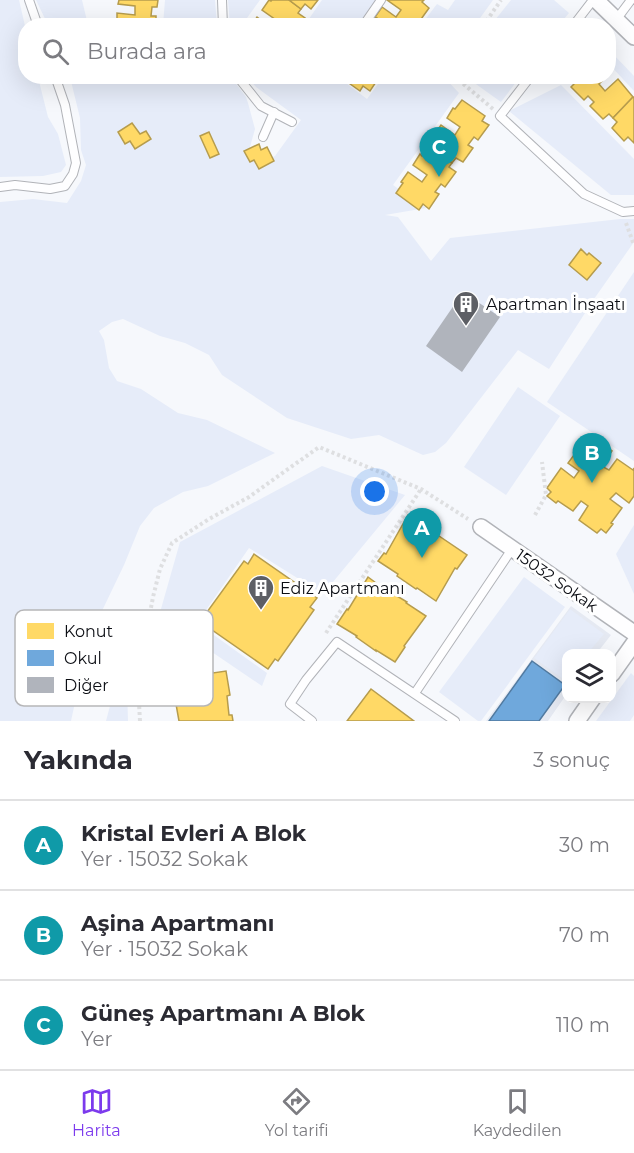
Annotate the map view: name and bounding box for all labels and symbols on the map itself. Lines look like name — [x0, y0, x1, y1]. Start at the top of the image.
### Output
pin: C — [420, 128, 458, 177]
building icon: Apartman İnşaatı — [451, 289, 481, 327]
place label: Apartman İnşaatı — [486, 295, 625, 314]
pin: B — [572, 434, 612, 483]
your location — [360, 477, 389, 506]
pin: A — [402, 508, 442, 558]
street label: 15032 Sokak — [512, 545, 602, 616]
building icon: Ediz Apartmanı — [246, 573, 276, 611]
place label: Ediz Apartmanı — [280, 579, 405, 598]
legend — [15, 610, 213, 706]
text: Konut — [64, 622, 114, 641]
text: Okul — [64, 649, 102, 668]
text: Diğer — [64, 676, 109, 695]

